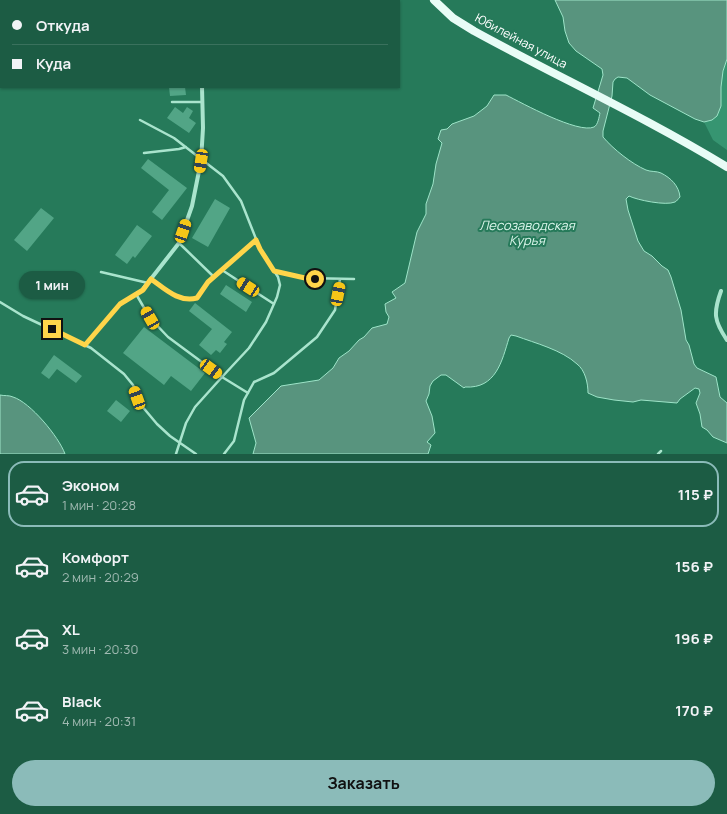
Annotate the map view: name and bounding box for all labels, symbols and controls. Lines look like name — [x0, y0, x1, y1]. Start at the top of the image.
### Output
street label: Юбилейная улица — [472, 9, 570, 72]
text: Откуда — [36, 15, 90, 36]
text: Куда — [36, 53, 71, 74]
car — [193, 148, 209, 174]
water label: Лесозаводская Курья — [479, 216, 577, 249]
car — [173, 218, 193, 244]
route start — [306, 270, 324, 288]
callout: 1 мин — [19, 271, 85, 299]
car — [235, 275, 261, 299]
text: 1 мин — [35, 276, 69, 294]
car — [330, 281, 346, 307]
car — [139, 305, 161, 331]
route end — [43, 320, 61, 338]
car — [198, 357, 224, 381]
car — [127, 385, 147, 411]
text: Эконом — [62, 475, 119, 496]
icon: car — [14, 476, 50, 512]
text: 115 ₽ — [678, 484, 713, 505]
text: 1 мин · 20:28 — [62, 496, 136, 514]
text: Комфорт — [62, 547, 129, 568]
icon: car — [14, 548, 50, 584]
text: 156 ₽ — [675, 556, 713, 577]
text: 2 мин · 20:29 — [62, 568, 139, 586]
text: XL — [62, 619, 80, 640]
icon: car — [14, 620, 50, 656]
text: 196 ₽ — [675, 628, 713, 649]
text: 3 мин · 20:30 — [62, 640, 138, 658]
text: Black — [62, 691, 101, 712]
icon: car — [14, 692, 50, 728]
text: 170 ₽ — [675, 700, 713, 721]
text: 4 мин · 20:31 — [62, 712, 136, 730]
button: Заказать — [12, 760, 715, 806]

